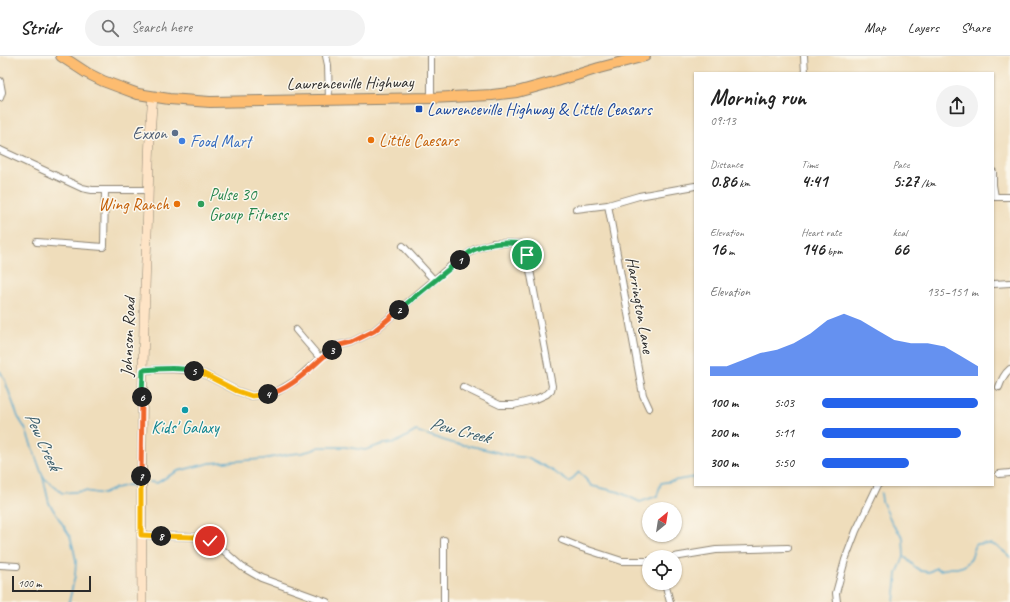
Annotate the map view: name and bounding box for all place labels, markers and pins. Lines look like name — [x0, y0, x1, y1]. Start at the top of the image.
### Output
place label: Lawrenceville Highway & Little Ceasars — [427, 99, 654, 120]
marker: Lawrenceville Highway & Little Ceasars — [414, 104, 424, 114]
place label: Exxon — [133, 123, 168, 144]
marker: Exxon — [170, 128, 180, 138]
place label: Little Caesars — [379, 130, 461, 151]
place label: Food Mart — [190, 131, 254, 152]
marker: Little Caesars — [366, 135, 376, 145]
marker: Food Mart — [177, 136, 187, 146]
place label: Pulse 30 Group Fitness — [209, 184, 290, 225]
place label: Wing Ranch — [99, 194, 170, 215]
marker: Wing Ranch — [172, 199, 182, 209]
marker: Pulse 30 Group Fitness — [196, 199, 206, 209]
pin — [510, 238, 544, 272]
pin: 1 — [450, 250, 470, 270]
pin: 2 — [389, 300, 409, 320]
pin: 3 — [322, 340, 342, 360]
pin: 5 — [184, 361, 204, 381]
pin: 4 — [258, 384, 278, 404]
pin: 6 — [132, 387, 152, 407]
marker: Kids' Galaxy — [180, 405, 190, 415]
place label: Kids' Galaxy — [151, 417, 220, 438]
pin: 7 — [131, 466, 151, 486]
pin — [193, 524, 227, 558]
pin: 8 — [151, 526, 171, 546]

